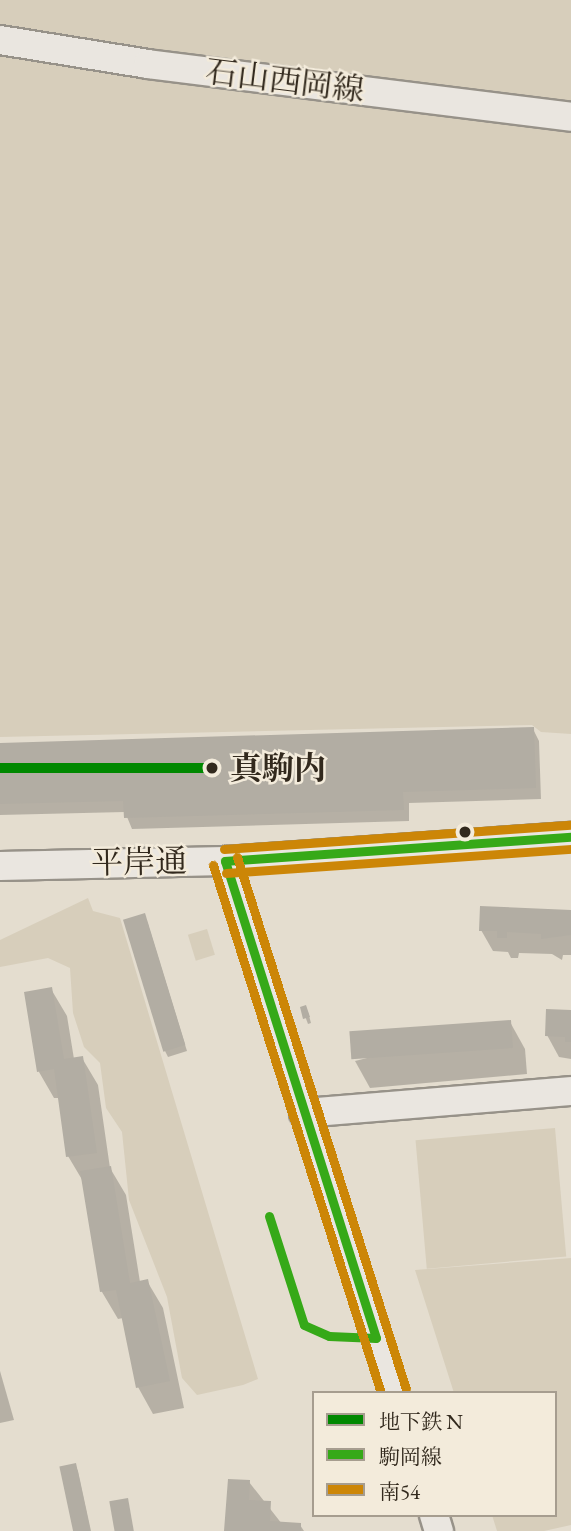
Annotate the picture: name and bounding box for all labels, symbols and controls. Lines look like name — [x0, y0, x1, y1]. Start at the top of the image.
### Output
street label: 石山西岡線 — [203, 52, 367, 110]
place label: 真駒内 — [230, 749, 326, 787]
marker: 真駒内 — [201, 757, 223, 779]
unlabelled marker — [458, 825, 472, 839]
street label: 平岸通 — [91, 842, 187, 882]
legend — [312, 1391, 557, 1517]
text: 地下鉄 N — [379, 1408, 463, 1435]
text: 駒岡線 — [379, 1443, 442, 1470]
text: 南54 — [379, 1478, 420, 1505]

